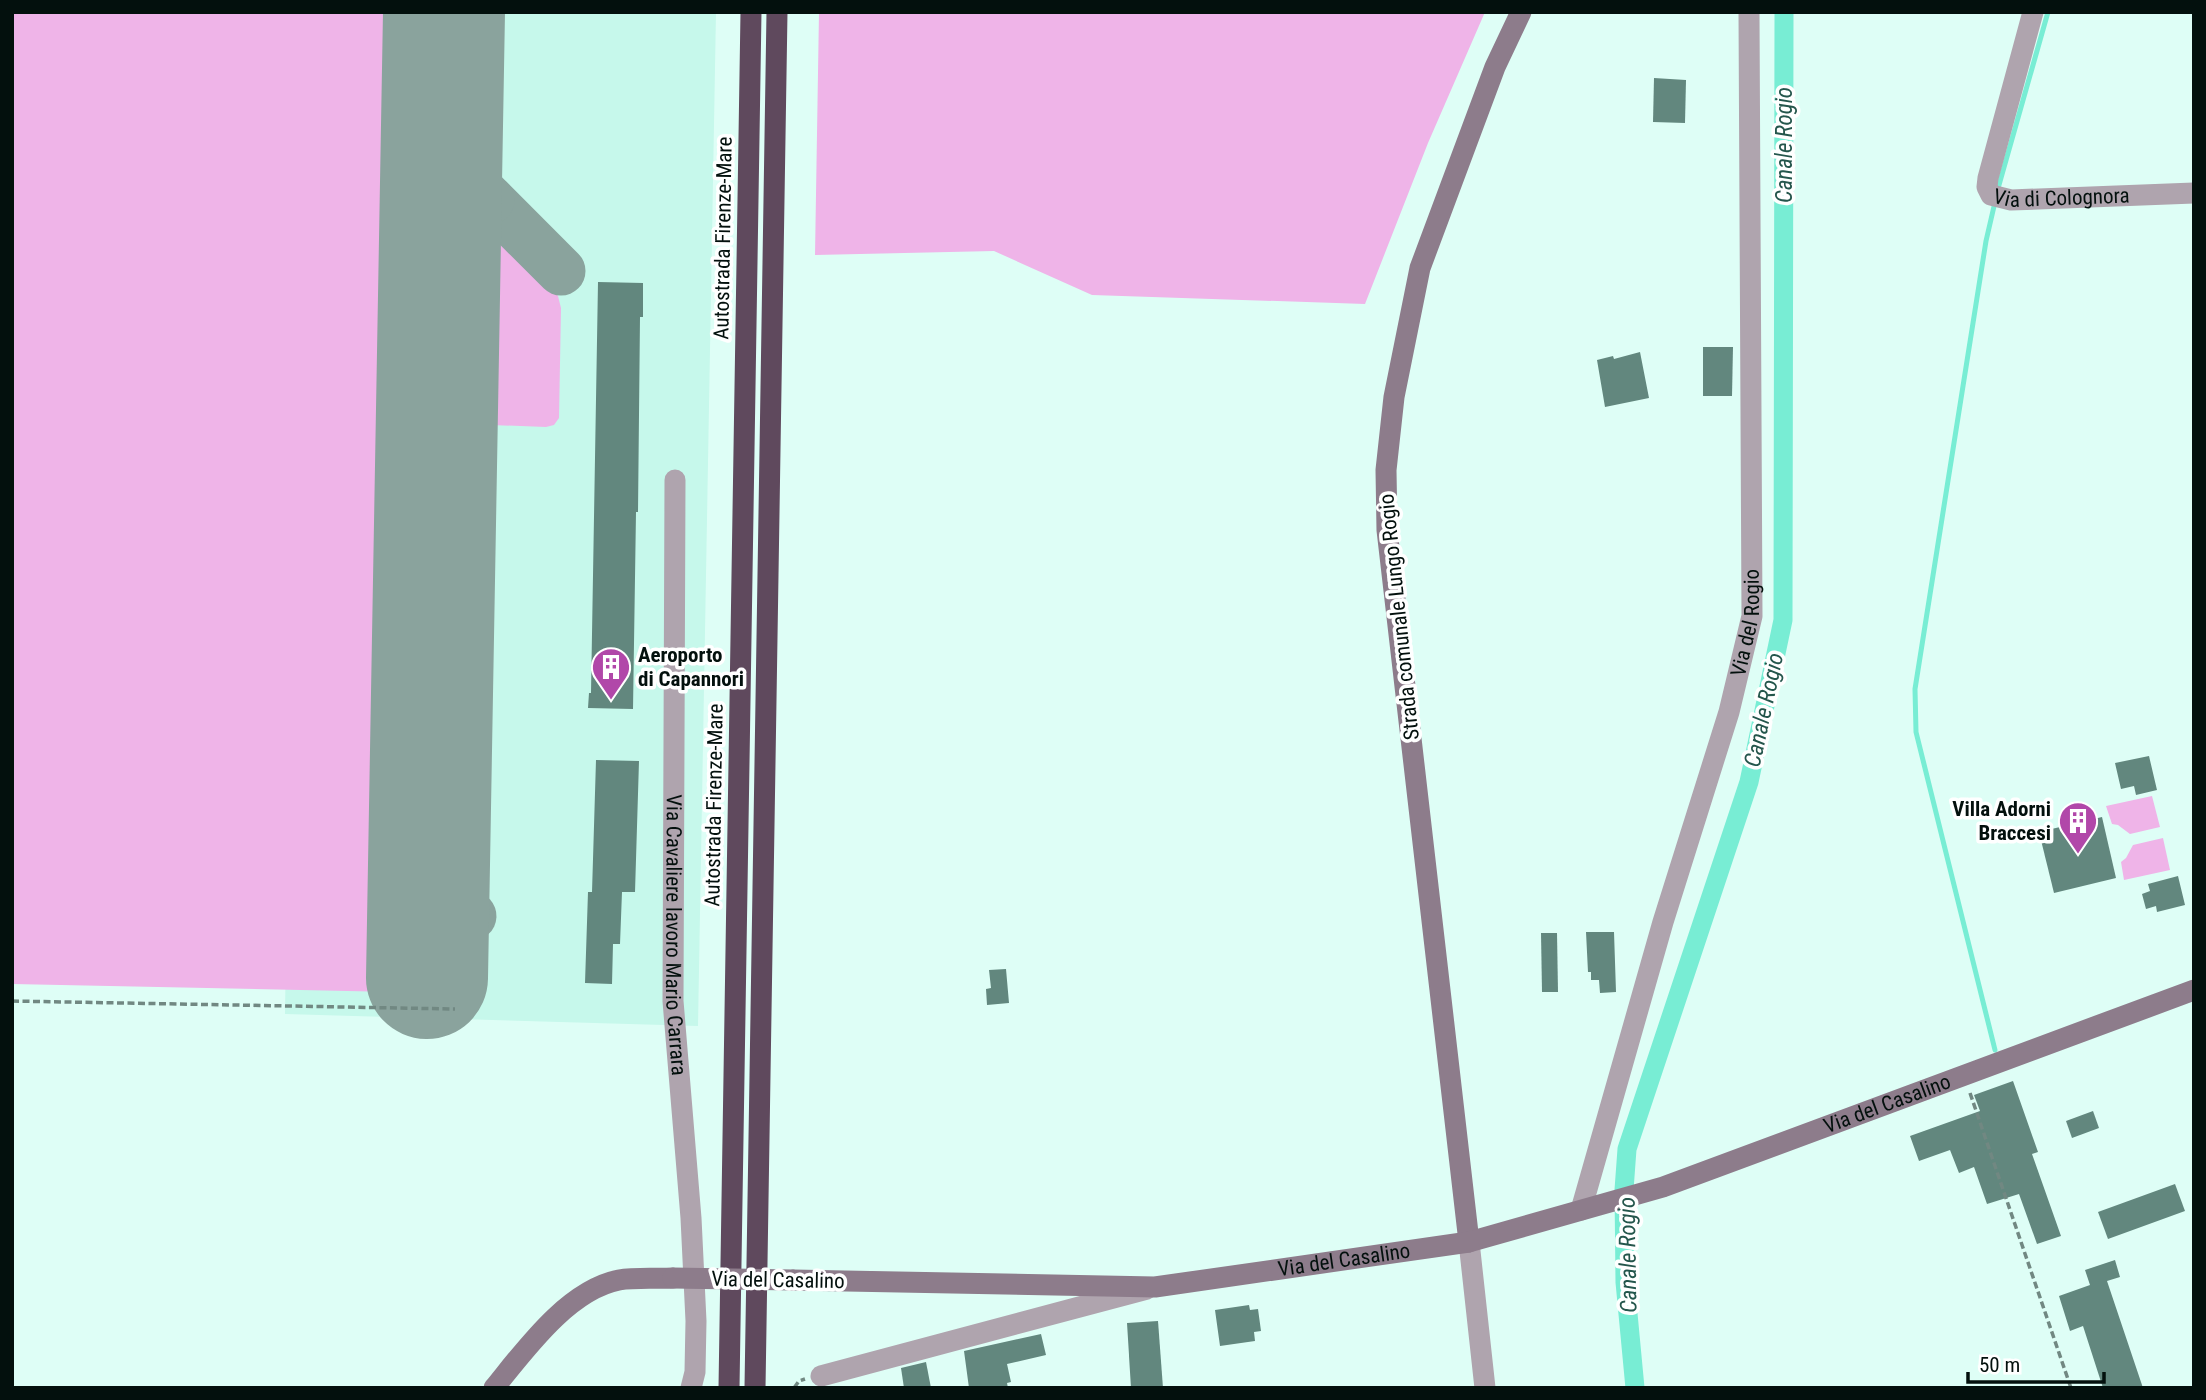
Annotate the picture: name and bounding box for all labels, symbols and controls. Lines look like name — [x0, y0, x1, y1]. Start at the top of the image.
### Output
water label: Canale Rogio — [1771, 87, 1798, 203]
street label: Autostrada Firenze-Mare — [709, 136, 737, 340]
street label: Via di Colognora — [1991, 183, 2130, 212]
street label: Strada comunale Lungo Rogio — [1374, 493, 1424, 741]
street label: Via del Rogio — [1726, 569, 1764, 679]
place label: Aeroporto di Capannori — [638, 643, 744, 691]
building icon: Aeroporto di Capannori — [590, 646, 632, 701]
water label: Canale Rogio — [1739, 650, 1789, 770]
street label: Autostrada Firenze-Mare — [700, 703, 728, 907]
street label: Via Cavaliere lavoro Mario Carrara — [661, 794, 691, 1076]
place label: Villa Adorni Braccesi — [1952, 797, 2051, 845]
building icon: Villa Adorni Braccesi — [2057, 800, 2099, 855]
street label: Via del Casalino — [1820, 1069, 1954, 1138]
water label: Canale Rogio — [1613, 1197, 1643, 1313]
street label: Via del Casalino — [1276, 1239, 1412, 1281]
street label: Via del Casalino — [711, 1267, 845, 1293]
scale bar — [1968, 1340, 2104, 1384]
text: 50 m — [1979, 1353, 2020, 1377]

